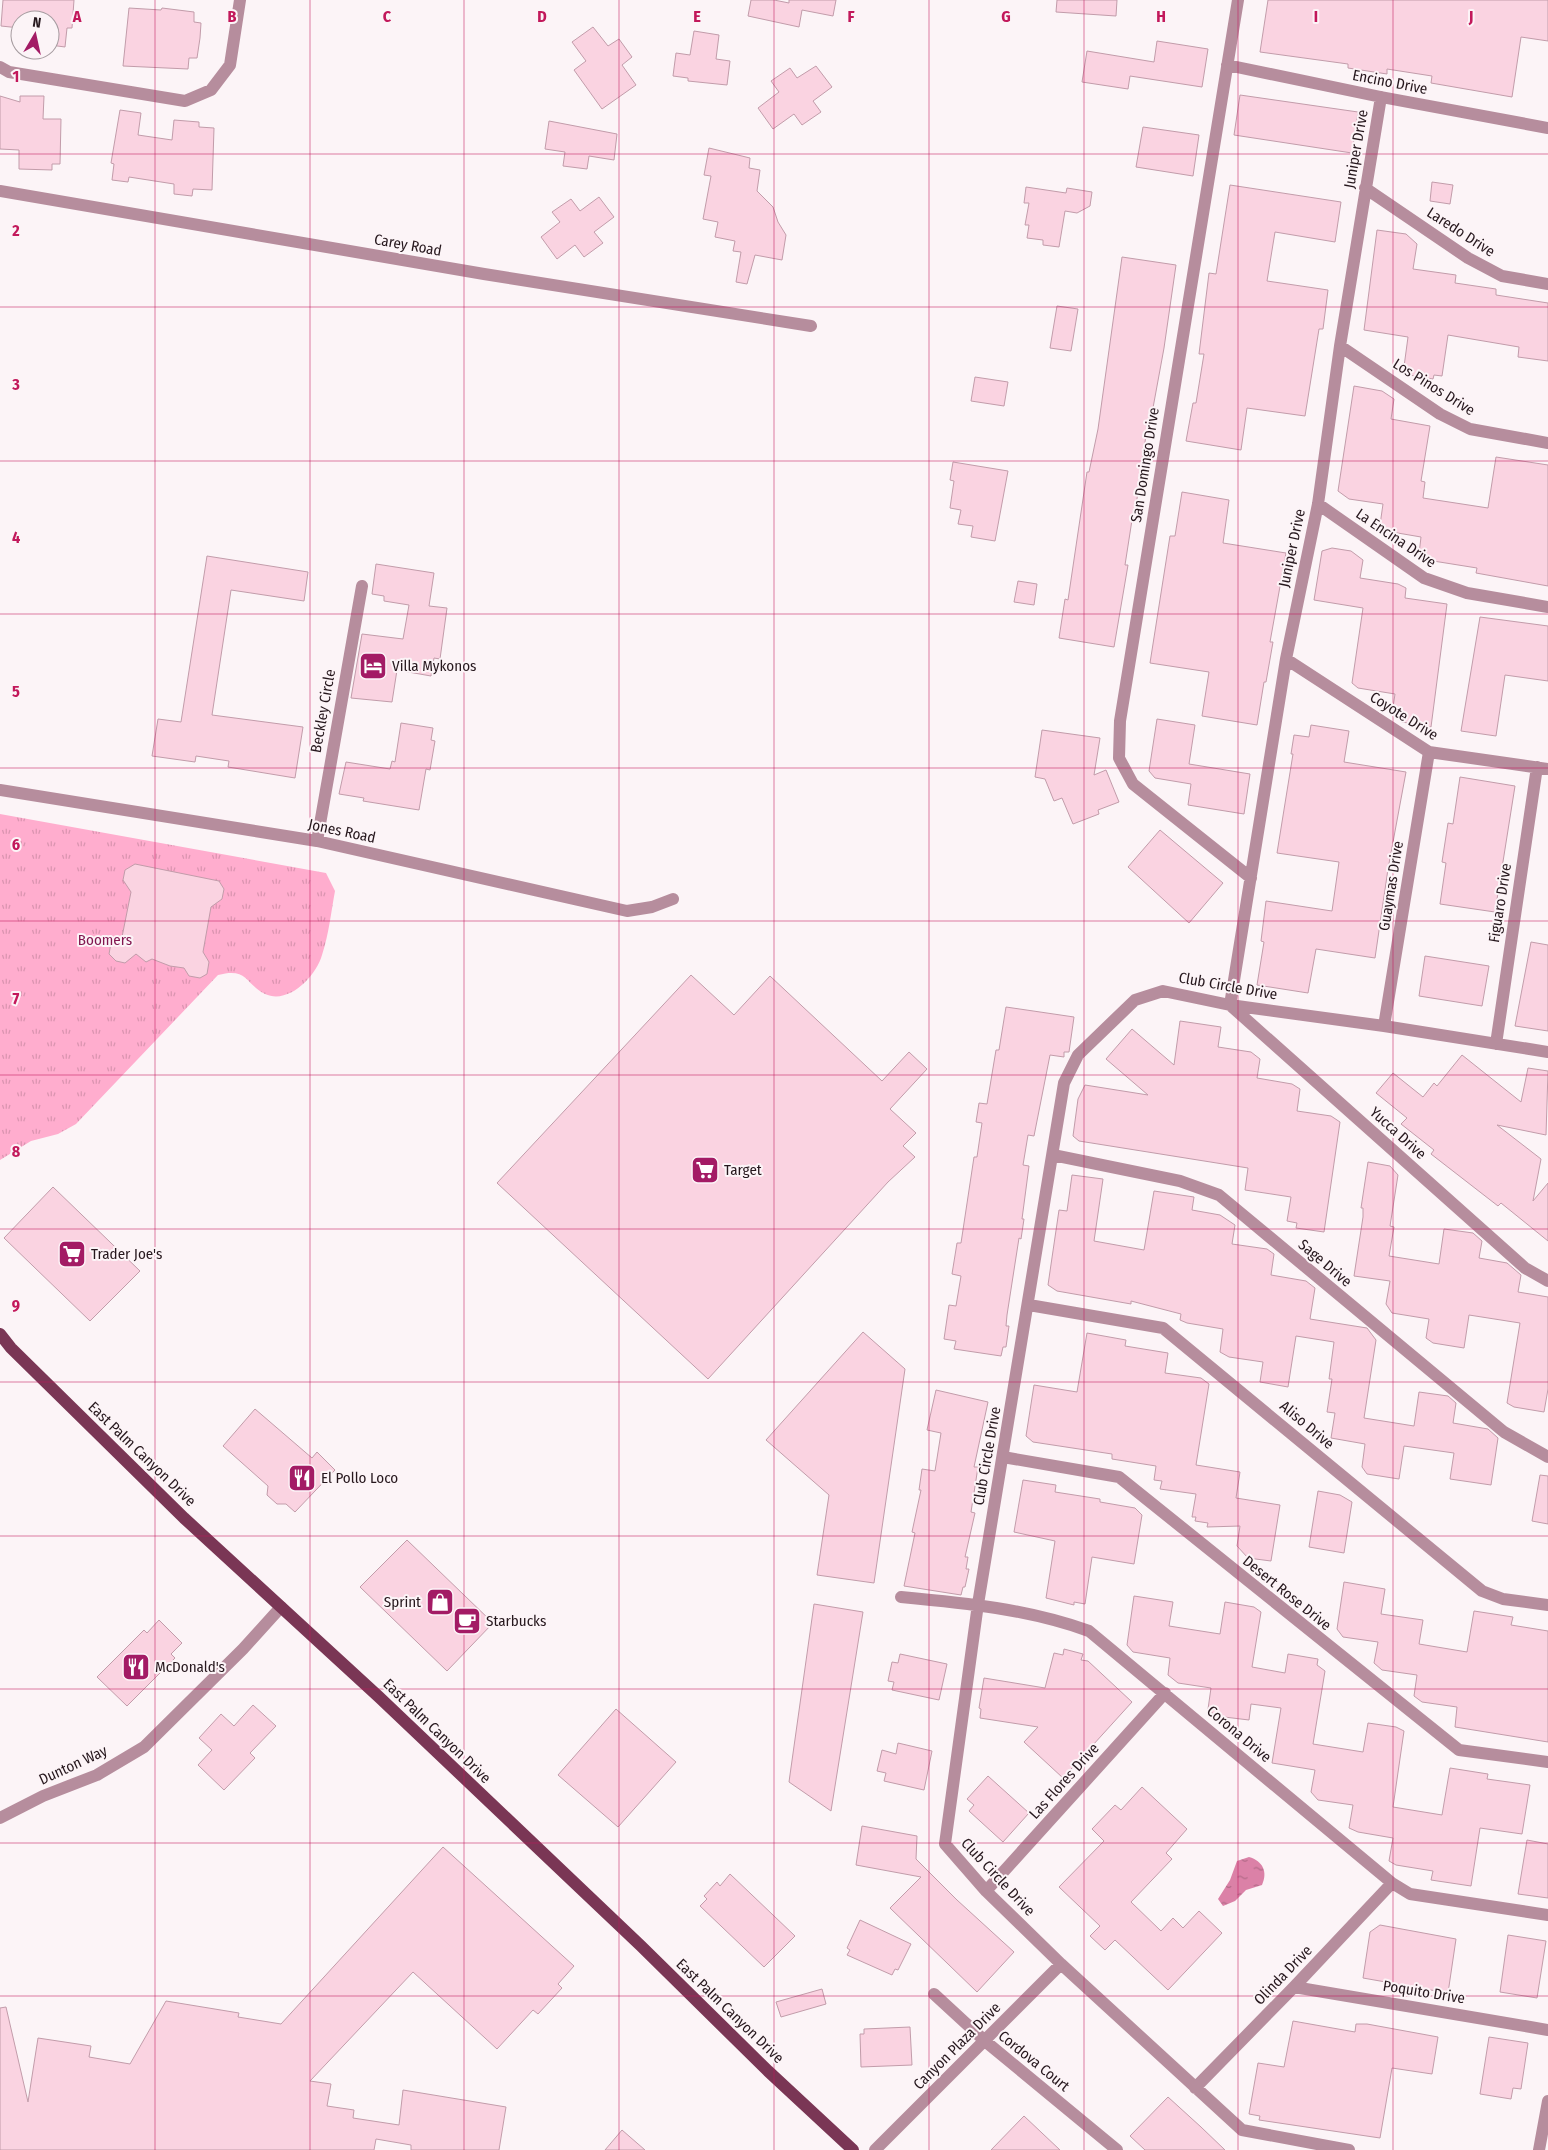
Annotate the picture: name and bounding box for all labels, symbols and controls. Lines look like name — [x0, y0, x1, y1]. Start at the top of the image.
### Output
text: A — [72, 7, 82, 26]
text: B — [228, 7, 237, 26]
text: C — [383, 7, 392, 26]
text: D — [537, 7, 547, 26]
text: E — [693, 7, 701, 26]
text: F — [847, 7, 855, 26]
text: G — [1001, 7, 1011, 26]
text: H — [1156, 7, 1166, 26]
text: I — [1314, 7, 1318, 26]
text: J — [1468, 7, 1473, 26]
north arrow — [10, 10, 60, 60]
text: N — [31, 14, 42, 32]
street label: Encino Drive — [1351, 66, 1429, 98]
text: 1 — [13, 67, 19, 86]
street label: Juniper Drive — [1340, 108, 1372, 190]
street label: Laredo Drive — [1424, 203, 1498, 261]
text: 2 — [11, 221, 20, 240]
street label: Carey Road — [373, 230, 443, 260]
street label: Los Pinos Drive — [1390, 355, 1478, 419]
text: 3 — [11, 375, 20, 394]
street label: San Domingo Drive — [1127, 406, 1163, 524]
street label: La Encina Drive — [1352, 505, 1440, 571]
street label: Juniper Drive — [1275, 507, 1309, 589]
text: 4 — [12, 528, 20, 547]
hotel icon: Villa Mykonos — [358, 651, 388, 681]
place label: Villa Mykonos — [392, 657, 476, 675]
street label: Beckley Circle — [307, 668, 339, 754]
text: 5 — [12, 682, 20, 701]
street label: Coyote Drive — [1367, 688, 1441, 744]
street label: Jones Road — [307, 815, 377, 847]
text: 6 — [12, 835, 20, 854]
street label: Guaymas Drive — [1375, 840, 1407, 932]
street label: Figuaro Drive — [1485, 862, 1515, 944]
park label: Boomers — [78, 931, 132, 949]
street label: Club Circle Drive — [1177, 968, 1279, 1004]
text: 7 — [13, 989, 20, 1008]
street label: Yucca Drive — [1366, 1103, 1430, 1163]
text: 8 — [12, 1142, 21, 1161]
supermarket icon: Target — [690, 1155, 720, 1185]
place label: Target — [724, 1161, 762, 1179]
street label: Sage Drive — [1295, 1235, 1355, 1291]
supermarket icon: Trader Joe's — [57, 1239, 87, 1269]
place label: Trader Joe's — [91, 1245, 162, 1263]
text: 9 — [12, 1296, 20, 1315]
street label: Aliso Drive — [1276, 1397, 1338, 1453]
street label: East Palm Canyon Drive — [84, 1398, 200, 1510]
street label: Club Circle Drive — [969, 1405, 1005, 1507]
restaurant icon: El Pollo Loco — [287, 1463, 317, 1493]
place label: El Pollo Loco — [321, 1469, 398, 1487]
street label: Desert Rose Drive — [1239, 1552, 1335, 1634]
shop icon: Sprint — [425, 1587, 455, 1617]
place label: Sprint — [384, 1593, 421, 1611]
cafe icon: Starbucks — [452, 1606, 482, 1636]
place label: Starbucks — [486, 1612, 546, 1630]
restaurant icon: McDonald's — [121, 1652, 151, 1682]
place label: McDonald's — [155, 1658, 225, 1676]
street label: East Palm Canyon Drive — [379, 1675, 495, 1787]
street label: Corona Drive — [1203, 1702, 1275, 1766]
street label: Las Flores Drive — [1025, 1739, 1103, 1823]
street label: Dunton Way — [36, 1741, 110, 1789]
street label: Club Circle Drive — [957, 1834, 1039, 1920]
street label: Olinda Drive — [1250, 1942, 1316, 2008]
street label: East Palm Canyon Drive — [672, 1955, 788, 2067]
street label: Poquito Drive — [1382, 1977, 1466, 2007]
street label: Canyon Plaza Drive — [910, 1999, 1004, 2093]
street label: Cordova Court — [995, 2027, 1073, 2095]

